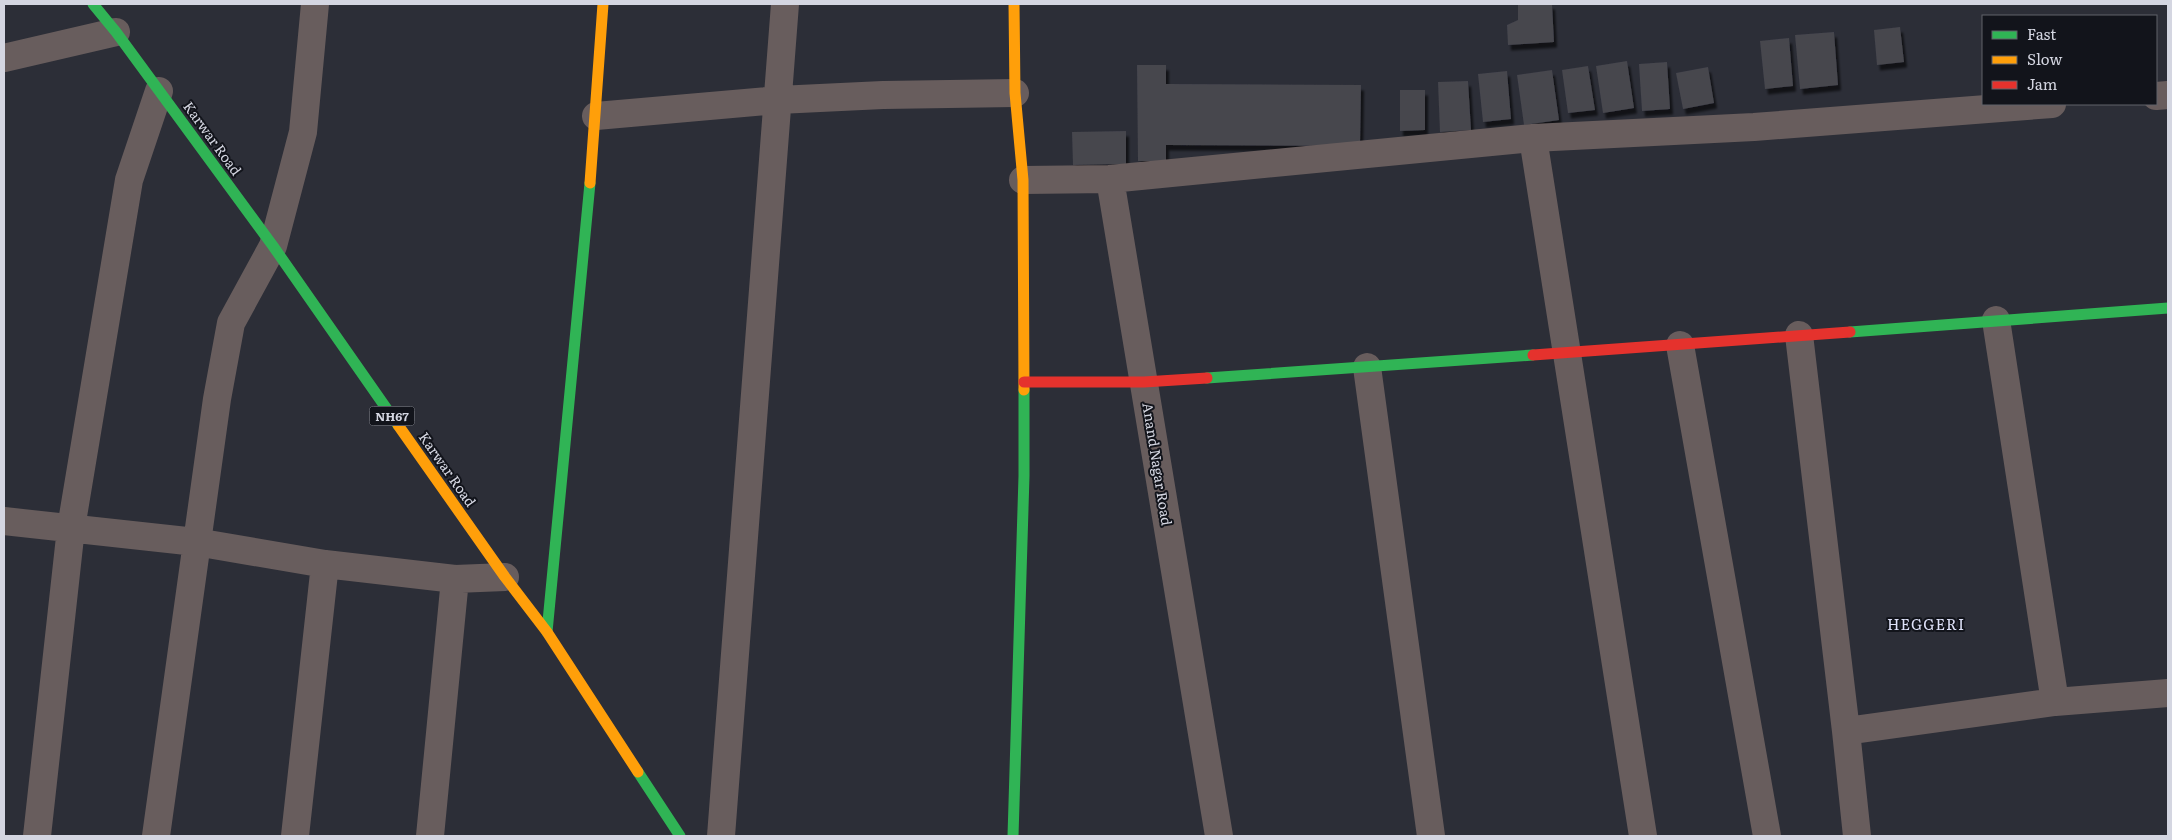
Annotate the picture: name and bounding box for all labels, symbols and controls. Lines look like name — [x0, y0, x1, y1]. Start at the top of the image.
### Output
legend — [1982, 15, 2157, 105]
text: Fast — [2027, 22, 2056, 45]
text: Slow — [2027, 47, 2062, 70]
text: Jam — [2027, 72, 2058, 95]
street label: Karwar Road — [179, 97, 247, 179]
street label: Anand Nagar Road — [1138, 401, 1178, 527]
road number: NH67 — [370, 406, 414, 426]
street label: Karwar Road — [415, 428, 481, 511]
district label: HEGGERI — [1887, 612, 1965, 635]

